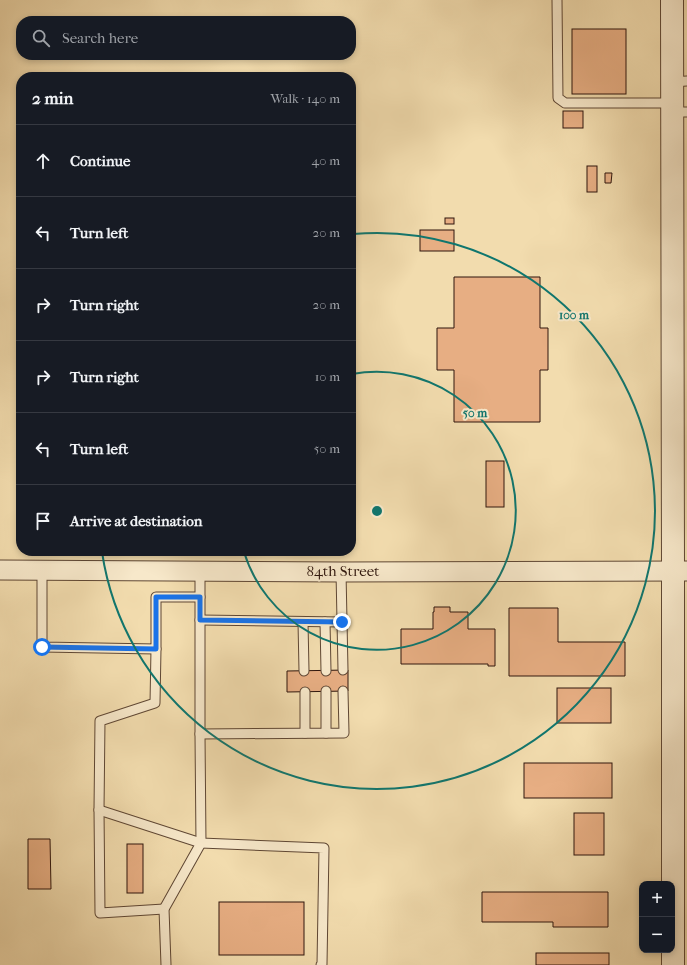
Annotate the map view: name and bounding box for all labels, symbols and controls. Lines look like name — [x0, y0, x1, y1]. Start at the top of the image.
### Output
search box — [16, 16, 356, 60]
icon: search — [30, 27, 52, 49]
text: Search here — [62, 29, 138, 47]
text: 2 min — [32, 88, 73, 108]
text: Walk · 140 m — [271, 91, 340, 106]
icon: ahead — [32, 150, 54, 172]
text: Continue — [70, 152, 130, 170]
text: 40 m — [312, 153, 340, 168]
icon: left — [32, 222, 54, 244]
text: Turn left — [70, 224, 128, 242]
text: 20 m — [313, 225, 340, 240]
icon: right — [32, 294, 54, 316]
text: Turn right — [70, 296, 139, 314]
text: 20 m — [313, 297, 340, 312]
text: 100 m — [559, 308, 590, 322]
icon: right — [32, 366, 54, 388]
text: Turn right — [70, 368, 139, 386]
text: 10 m — [315, 369, 340, 384]
text: 50 m — [463, 406, 488, 420]
icon: left — [32, 438, 54, 460]
text: Turn left — [70, 440, 128, 458]
text: 50 m — [314, 441, 340, 456]
centre of rings — [370, 504, 384, 518]
icon: arrive — [32, 510, 54, 532]
text: Arrive at destination — [70, 512, 202, 530]
street label: 84th Street — [307, 562, 380, 580]
route end — [333, 613, 351, 631]
route start — [33, 638, 51, 656]
map controls — [639, 881, 675, 953]
button: + — [639, 881, 675, 917]
button: − — [639, 917, 675, 953]

